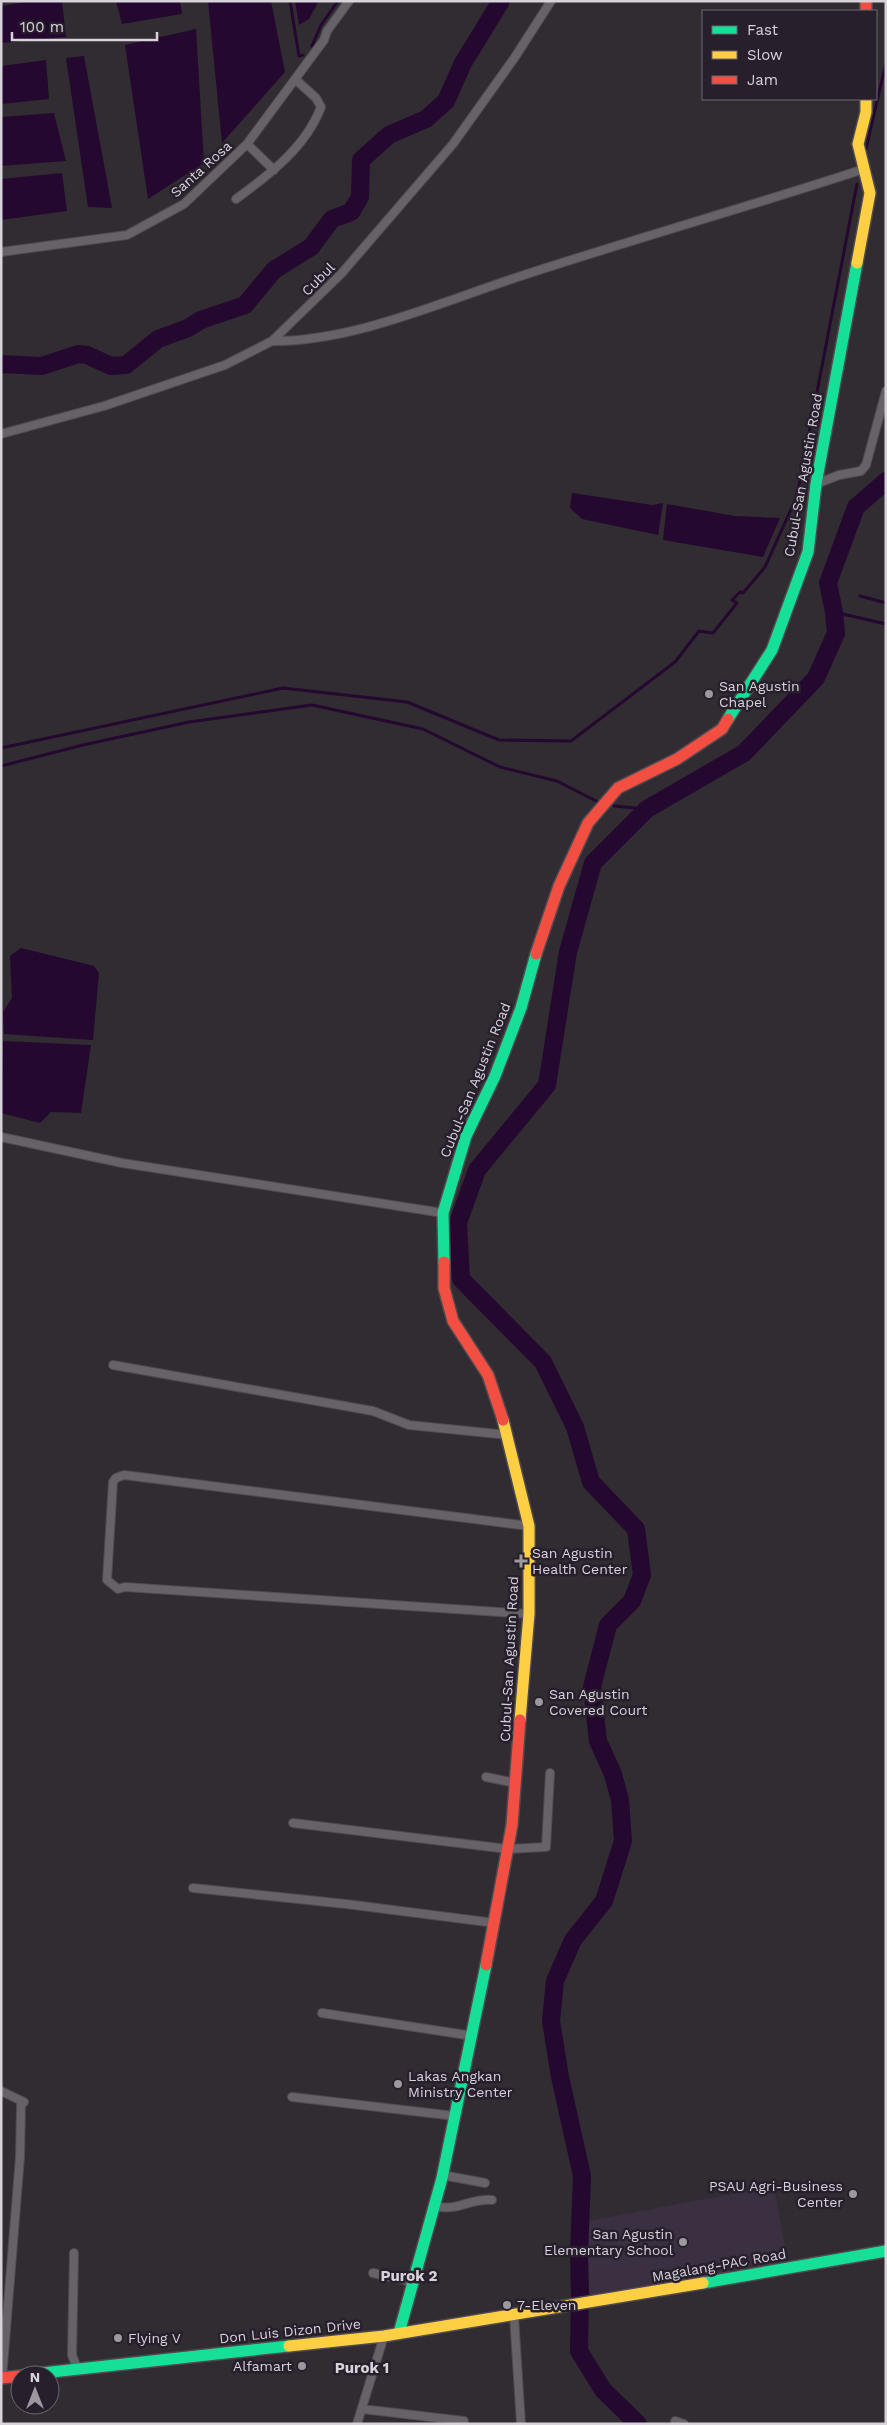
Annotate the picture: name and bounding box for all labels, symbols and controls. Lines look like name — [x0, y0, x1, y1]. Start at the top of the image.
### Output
scale bar — [12, 10, 158, 42]
legend — [702, 10, 877, 100]
text: 100 m — [20, 18, 64, 36]
text: Fast — [747, 21, 779, 39]
text: Slow — [747, 46, 783, 64]
text: Jam — [747, 71, 778, 89]
street label: Santa Rosa — [167, 137, 235, 200]
street label: Cubul — [298, 259, 338, 299]
street label: Cubul-San Agustin Road — [781, 392, 825, 558]
place label: San Agustin Chapel — [719, 678, 800, 710]
marker: San Agustin Chapel — [703, 688, 715, 700]
street label: Cubul-San Agustin Road — [437, 1000, 513, 1160]
place label: San Agustin Health Center — [532, 1545, 628, 1577]
marker: San Agustin Health Center — [514, 1554, 528, 1568]
street label: Cubul-San Agustin Road — [497, 1576, 521, 1742]
place label: San Agustin Covered Court — [549, 1686, 647, 1718]
marker: San Agustin Covered Court — [533, 1696, 545, 1708]
place label: Lakas Angkan Ministry Center — [408, 2068, 513, 2100]
marker: Lakas Angkan Ministry Center — [392, 2078, 404, 2090]
place label: PSAU Agri-Business Center — [709, 2178, 843, 2210]
marker: PSAU Agri-Business Center — [847, 2188, 859, 2200]
place label: San Agustin Elementary School — [544, 2226, 674, 2258]
marker: San Agustin Elementary School — [677, 2236, 689, 2248]
street label: Magalang-PAC Road — [651, 2245, 787, 2285]
district label: Purok 2 — [381, 2267, 438, 2285]
place label: 7-Eleven — [517, 2297, 576, 2313]
marker: 7-Eleven — [501, 2299, 513, 2311]
street label: Don Luis Dizon Drive — [218, 2316, 362, 2346]
place label: Flying V — [128, 2330, 181, 2346]
marker: Flying V — [112, 2332, 124, 2344]
place label: Alfamart — [233, 2358, 292, 2374]
district label: Purok 1 — [335, 2359, 389, 2377]
marker: Alfamart — [296, 2360, 308, 2372]
north arrow — [10, 2365, 60, 2415]
text: N — [30, 2369, 40, 2385]

